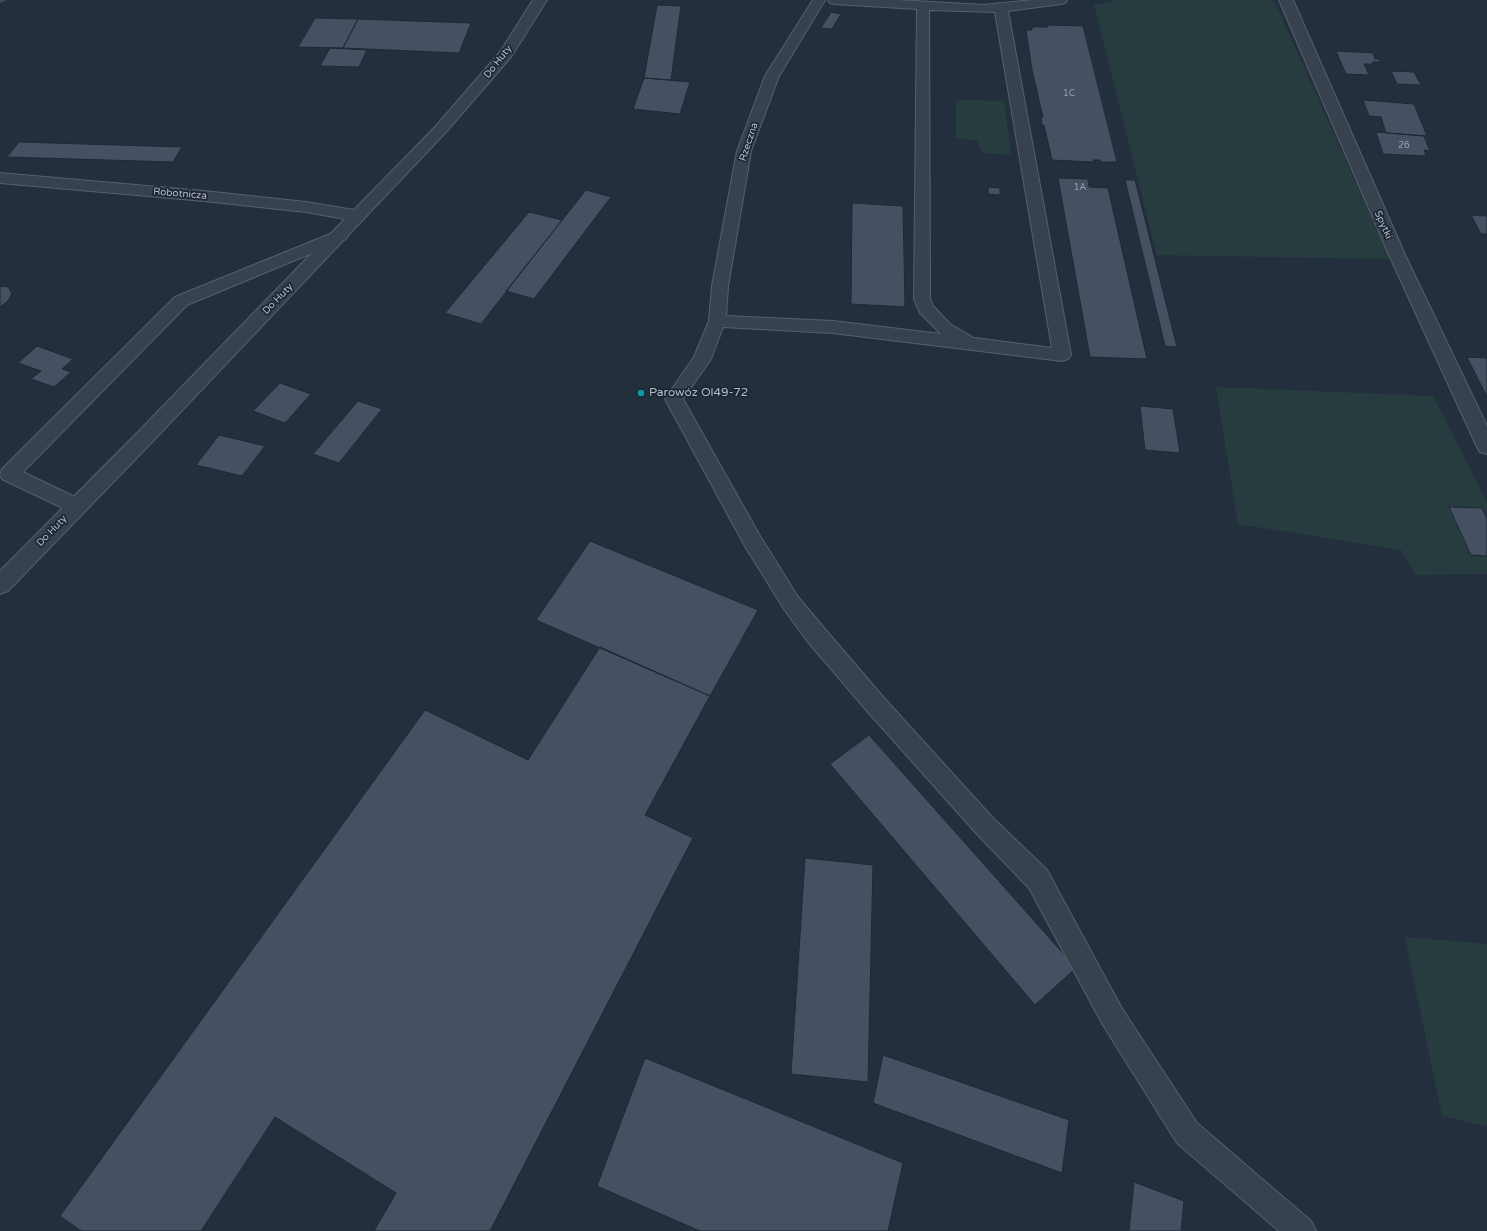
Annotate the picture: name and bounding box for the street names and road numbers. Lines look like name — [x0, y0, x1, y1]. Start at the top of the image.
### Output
street label: Do Huty — [481, 43, 515, 81]
street label: Rzeczna — [737, 121, 761, 163]
street label: Robotnicza — [153, 186, 207, 202]
street label: Spytki — [1371, 209, 1395, 241]
street label: Do Huty — [260, 281, 296, 317]
street label: Do Huty — [34, 513, 70, 549]

